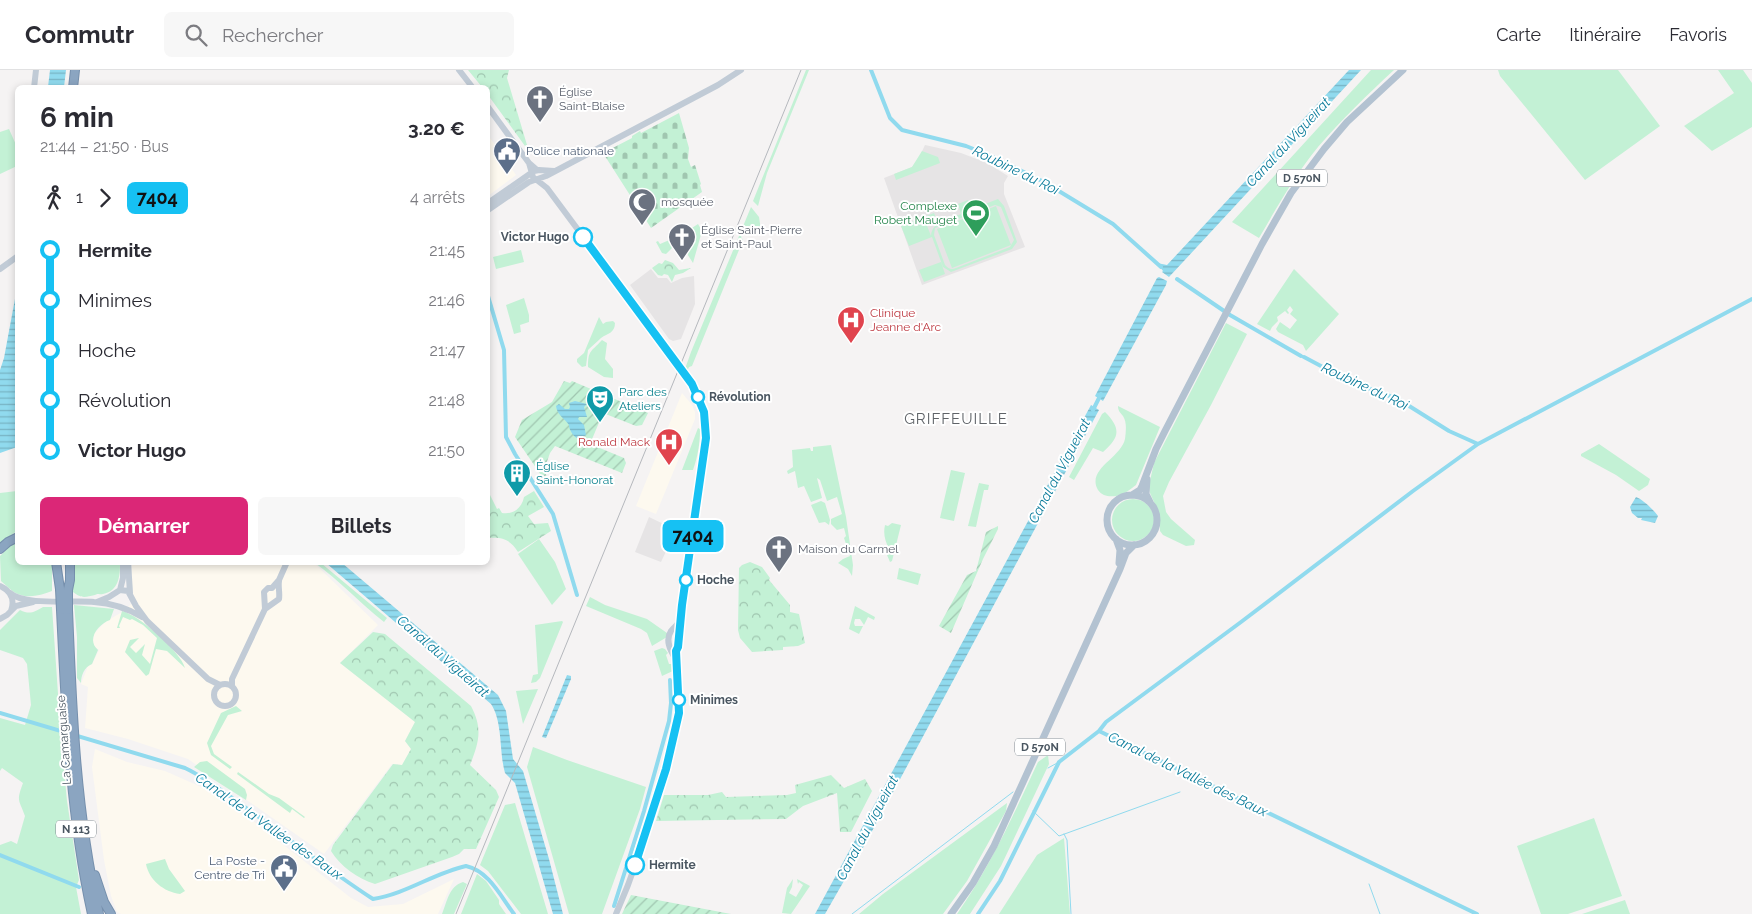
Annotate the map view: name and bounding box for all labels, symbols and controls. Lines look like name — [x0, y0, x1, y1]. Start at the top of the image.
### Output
search box — [164, 12, 514, 57]
text: Commutr — [25, 20, 134, 49]
icon: search — [182, 21, 210, 49]
text: Rechercher — [222, 24, 324, 46]
text: Carte — [1496, 24, 1541, 45]
text: Itinéraire — [1569, 24, 1641, 45]
text: Favoris — [1669, 24, 1727, 45]
church icon: Église Saint-Blaise — [525, 84, 555, 123]
place label: Église Saint-Blaise — [559, 85, 625, 113]
water label: Canal du Vigueirat — [1243, 94, 1334, 190]
text: 6 min — [40, 101, 114, 134]
text: 3.20 € — [408, 117, 465, 139]
public building icon: Police nationale — [492, 136, 522, 175]
text: 21:44 – 21:50 · Bus — [40, 137, 169, 156]
water label: Roubine du Roi — [970, 142, 1063, 198]
place label: Police nationale — [526, 144, 614, 158]
road number: D 570N — [1277, 170, 1327, 186]
icon: walk — [40, 184, 68, 212]
icon: forward — [91, 184, 119, 212]
text: 7404 — [137, 187, 178, 208]
mosque icon: mosquée — [627, 187, 657, 226]
text: 1 — [76, 188, 83, 207]
text: 4 arrêts — [410, 188, 465, 207]
place label: mosquée — [661, 195, 714, 209]
sports icon: Complexe Robert Mauget — [961, 198, 991, 237]
place label: Complexe Robert Mauget — [874, 199, 957, 227]
church icon: Église Saint-Pierre et Saint-Paul — [667, 222, 697, 261]
place label: Église Saint-Pierre et Saint-Paul — [701, 223, 802, 251]
marker: Victor Hugo — [573, 227, 593, 247]
place label: Victor Hugo — [501, 230, 569, 244]
text: Hermite — [78, 239, 152, 261]
text: 21:45 — [429, 241, 465, 260]
text: Minimes — [78, 289, 152, 311]
text: 21:46 — [428, 291, 465, 310]
hospital icon: Clinique Jeanne d'Arc — [836, 305, 866, 344]
place label: Clinique Jeanne d'Arc — [870, 306, 942, 334]
text: Hoche — [78, 339, 136, 361]
text: 21:47 — [430, 341, 465, 360]
water label: Roubine du Roi — [1319, 359, 1412, 414]
theatre icon: Parc des Ateliers — [585, 384, 615, 423]
place label: Parc des Ateliers — [619, 385, 667, 413]
text: Révolution — [78, 389, 171, 411]
marker: Révolution — [691, 390, 705, 404]
place label: Révolution — [709, 390, 771, 404]
text: 21:48 — [429, 391, 465, 410]
district label: GRIFFEUILLE — [904, 410, 1008, 428]
water label: Canal du Vigueirat — [1025, 416, 1094, 526]
hospital icon: Ronald Mack — [654, 427, 684, 466]
place label: Ronald Mack — [578, 435, 651, 449]
text: Victor Hugo — [78, 439, 186, 461]
text: 21:50 — [428, 441, 465, 460]
building icon: Église Saint-Honorat — [502, 458, 532, 497]
place label: Église Saint-Honorat — [536, 459, 613, 487]
button: Démarrer — [40, 497, 248, 555]
button: Billets — [258, 497, 465, 555]
line badge: 7404 — [658, 520, 728, 552]
text: 7404 — [672, 525, 714, 546]
church icon: Maison du Carmel — [764, 534, 794, 573]
place label: Maison du Carmel — [798, 542, 899, 556]
marker: Hoche — [679, 573, 693, 587]
place label: Hoche — [697, 573, 734, 587]
water label: Canal du Vigueirat — [394, 612, 492, 700]
marker: Minimes — [672, 693, 686, 707]
place label: Minimes — [690, 693, 738, 707]
street label: La Camarguaise — [54, 695, 74, 785]
water label: Canal de la Vallée des Baux — [1106, 728, 1271, 820]
road number: D 570N — [1015, 739, 1065, 756]
water label: Canal de la Vallée des Baux — [193, 769, 346, 884]
water label: Canal du Vigueirat — [833, 773, 902, 883]
road number: N 113 — [56, 821, 96, 838]
public building icon: La Poste - Centre de Tri — [269, 853, 299, 892]
place label: La Poste - Centre de Tri — [194, 854, 265, 882]
marker: Hermite — [625, 855, 645, 875]
place label: Hermite — [649, 858, 696, 872]

